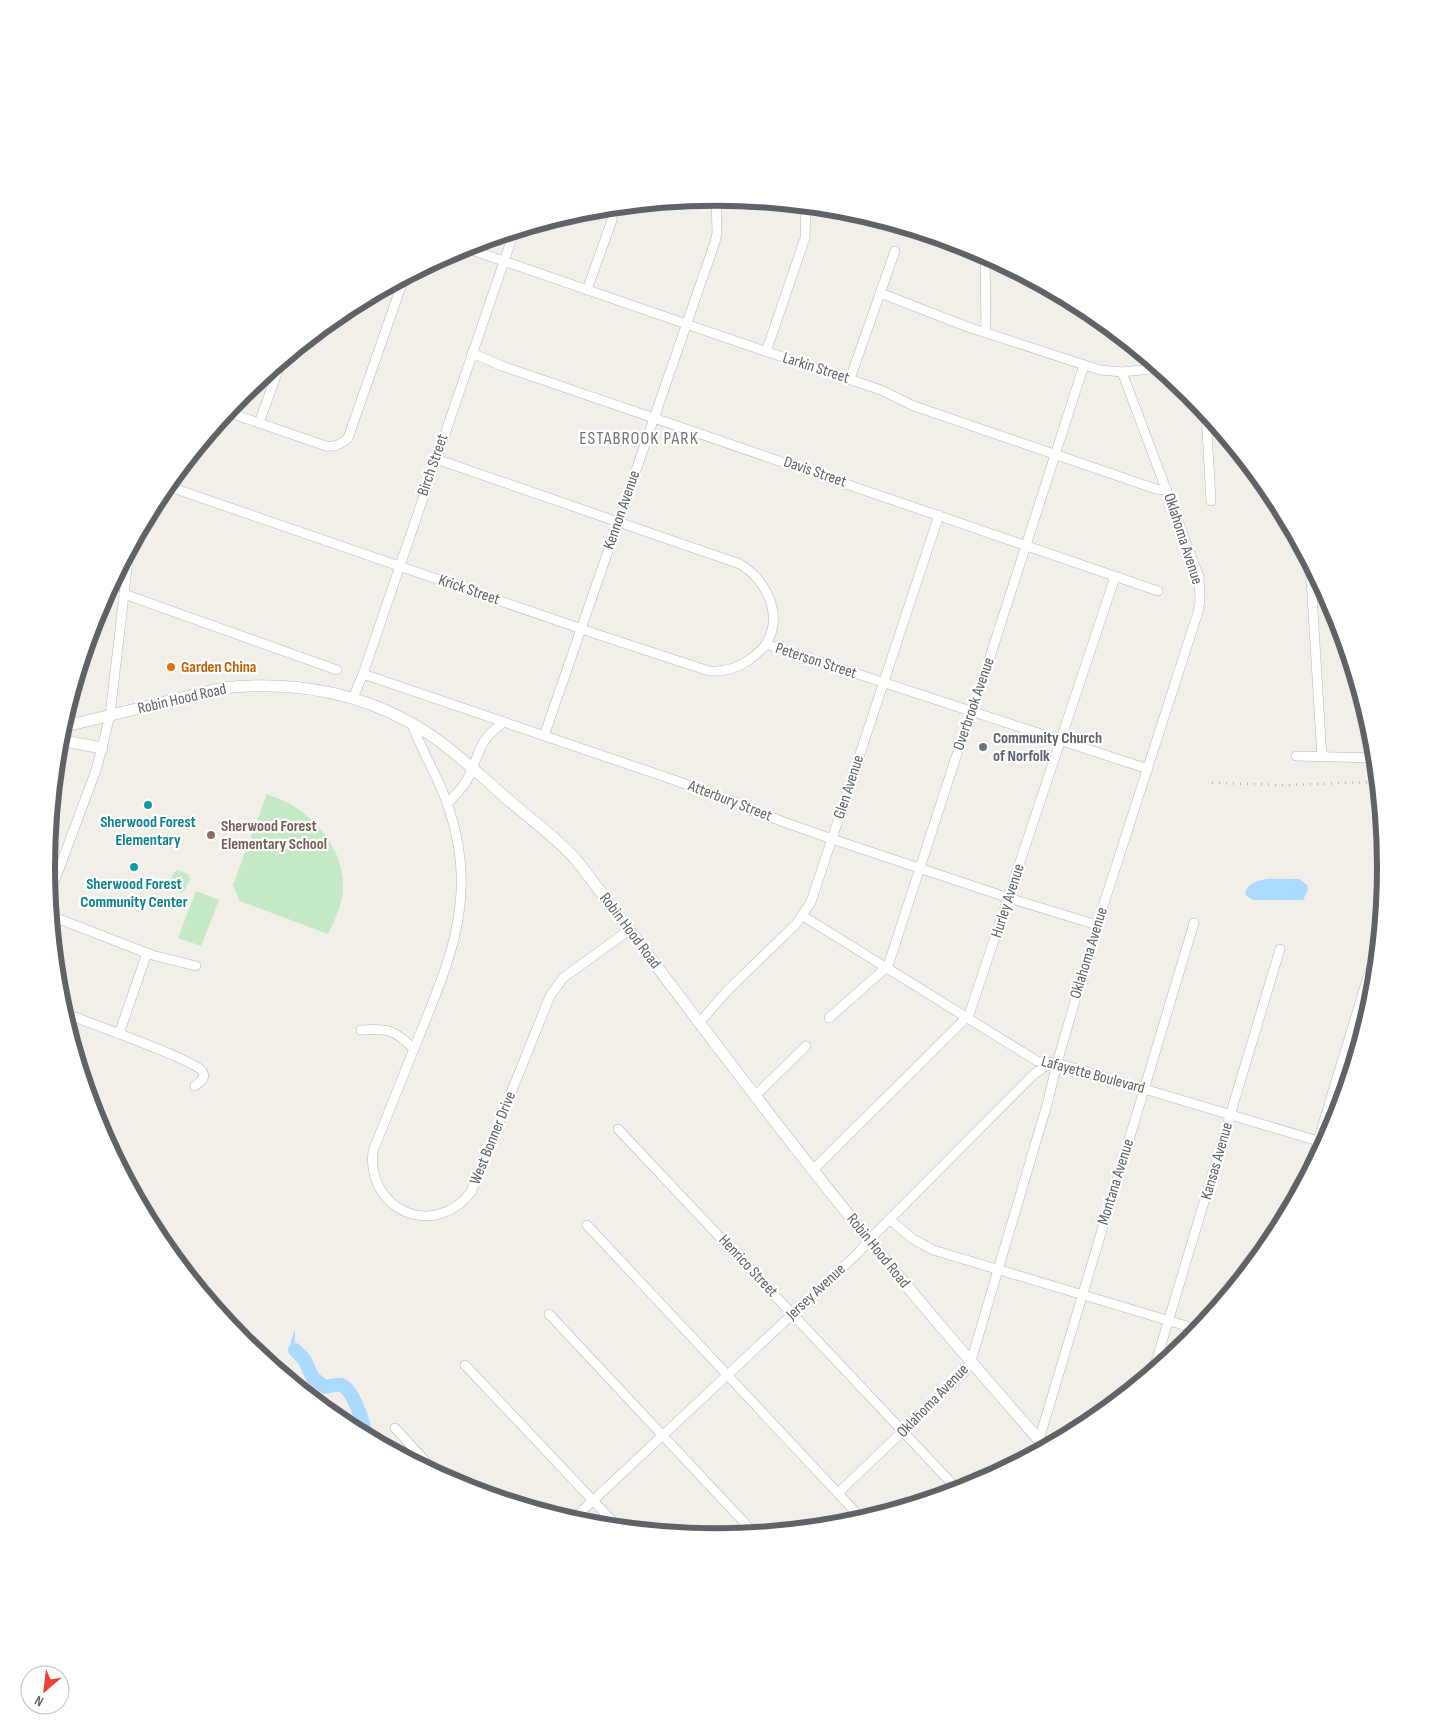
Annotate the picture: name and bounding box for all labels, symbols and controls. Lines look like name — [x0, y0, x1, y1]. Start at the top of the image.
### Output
street label: Larkin Street — [780, 348, 852, 388]
district label: ESTABROOK PARK — [579, 428, 699, 449]
street label: Birch Street — [414, 432, 452, 498]
street label: Davis Street — [781, 452, 849, 492]
street label: Kennon Avenue — [600, 468, 644, 552]
street label: Oklahoma Avenue — [1159, 491, 1207, 587]
street label: Krick Street — [436, 571, 502, 609]
street label: Peterson Street — [773, 639, 859, 683]
street label: Overbrook Avenue — [949, 655, 999, 753]
place label: Garden China — [181, 658, 256, 677]
marker: Garden China — [165, 661, 177, 673]
street label: Robin Hood Road — [136, 680, 228, 718]
place label: Community Church of Norfolk — [993, 729, 1102, 766]
marker: Community Church of Norfolk — [977, 741, 989, 753]
street label: Glen Avenue — [830, 753, 868, 821]
street label: Atterbury Street — [685, 776, 775, 826]
marker: Sherwood Forest Elementary — [142, 799, 154, 811]
place label: Sherwood Forest Elementary — [100, 813, 196, 850]
place label: Sherwood Forest Elementary School — [221, 817, 327, 854]
marker: Sherwood Forest Elementary School — [205, 829, 217, 841]
marker: Sherwood Forest Community Center — [128, 861, 140, 873]
street label: Hurley Avenue — [987, 862, 1029, 940]
place label: Sherwood Forest Community Center — [80, 875, 188, 912]
street label: Robin Hood Road — [595, 889, 665, 973]
street label: Oklahoma Avenue — [1066, 905, 1112, 1001]
street label: Lafayette Boulevard — [1039, 1052, 1147, 1098]
street label: West Bonner Drive — [466, 1089, 520, 1187]
street label: Kansas Avenue — [1197, 1120, 1237, 1202]
street label: Montana Avenue — [1094, 1137, 1138, 1227]
street label: Robin Hood Road — [842, 1210, 914, 1292]
street label: Henrico Street — [714, 1231, 782, 1301]
street label: Jersey Avenue — [782, 1260, 850, 1325]
street label: Oklahoma Avenue — [893, 1360, 973, 1442]
north arrow — [20, 1665, 70, 1715]
text: N — [32, 1692, 46, 1710]

